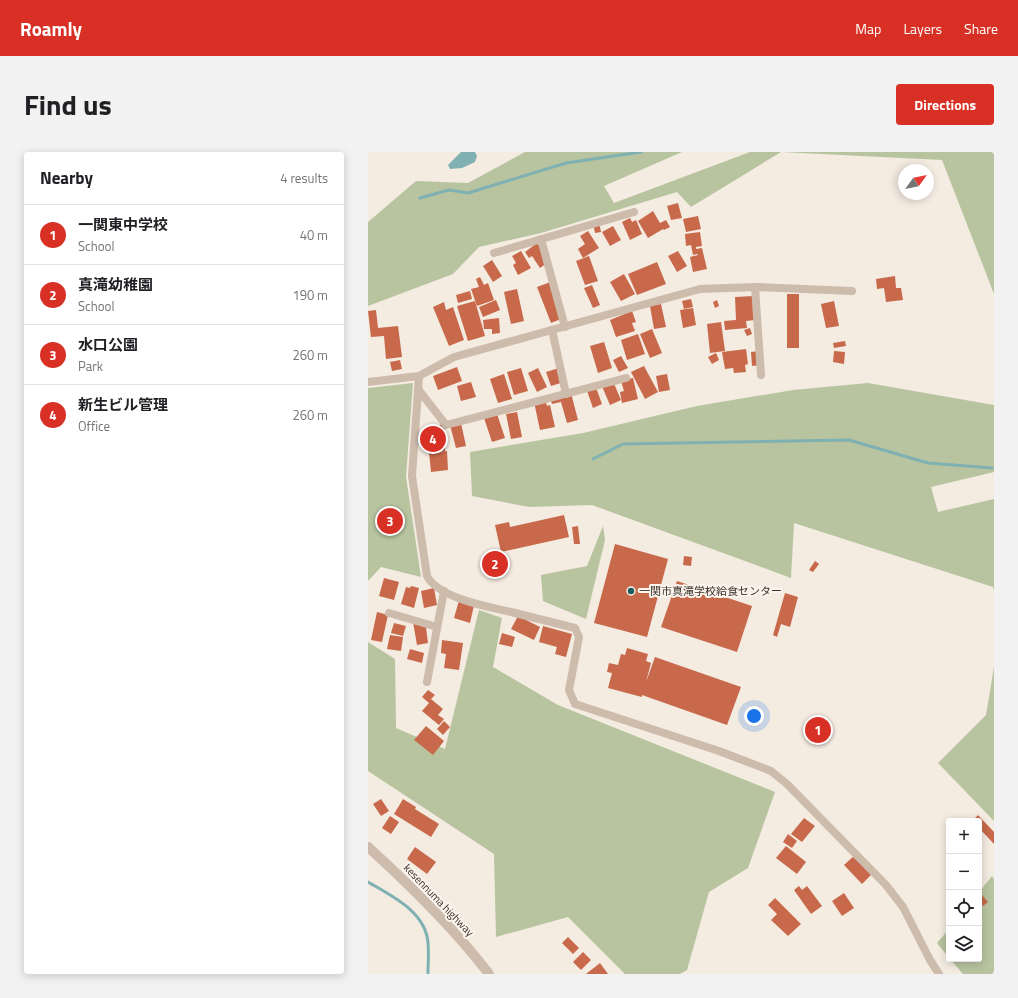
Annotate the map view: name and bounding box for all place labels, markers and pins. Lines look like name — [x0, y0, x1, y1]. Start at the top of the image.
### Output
pin: 4 — [420, 424, 446, 454]
pin: 3 — [377, 506, 403, 536]
pin: 2 — [482, 549, 508, 579]
place label: 一関市真滝学校給食センター — [639, 583, 782, 599]
marker: 一関市真滝学校給食センター — [626, 586, 636, 596]
pin: 1 — [805, 715, 831, 745]

